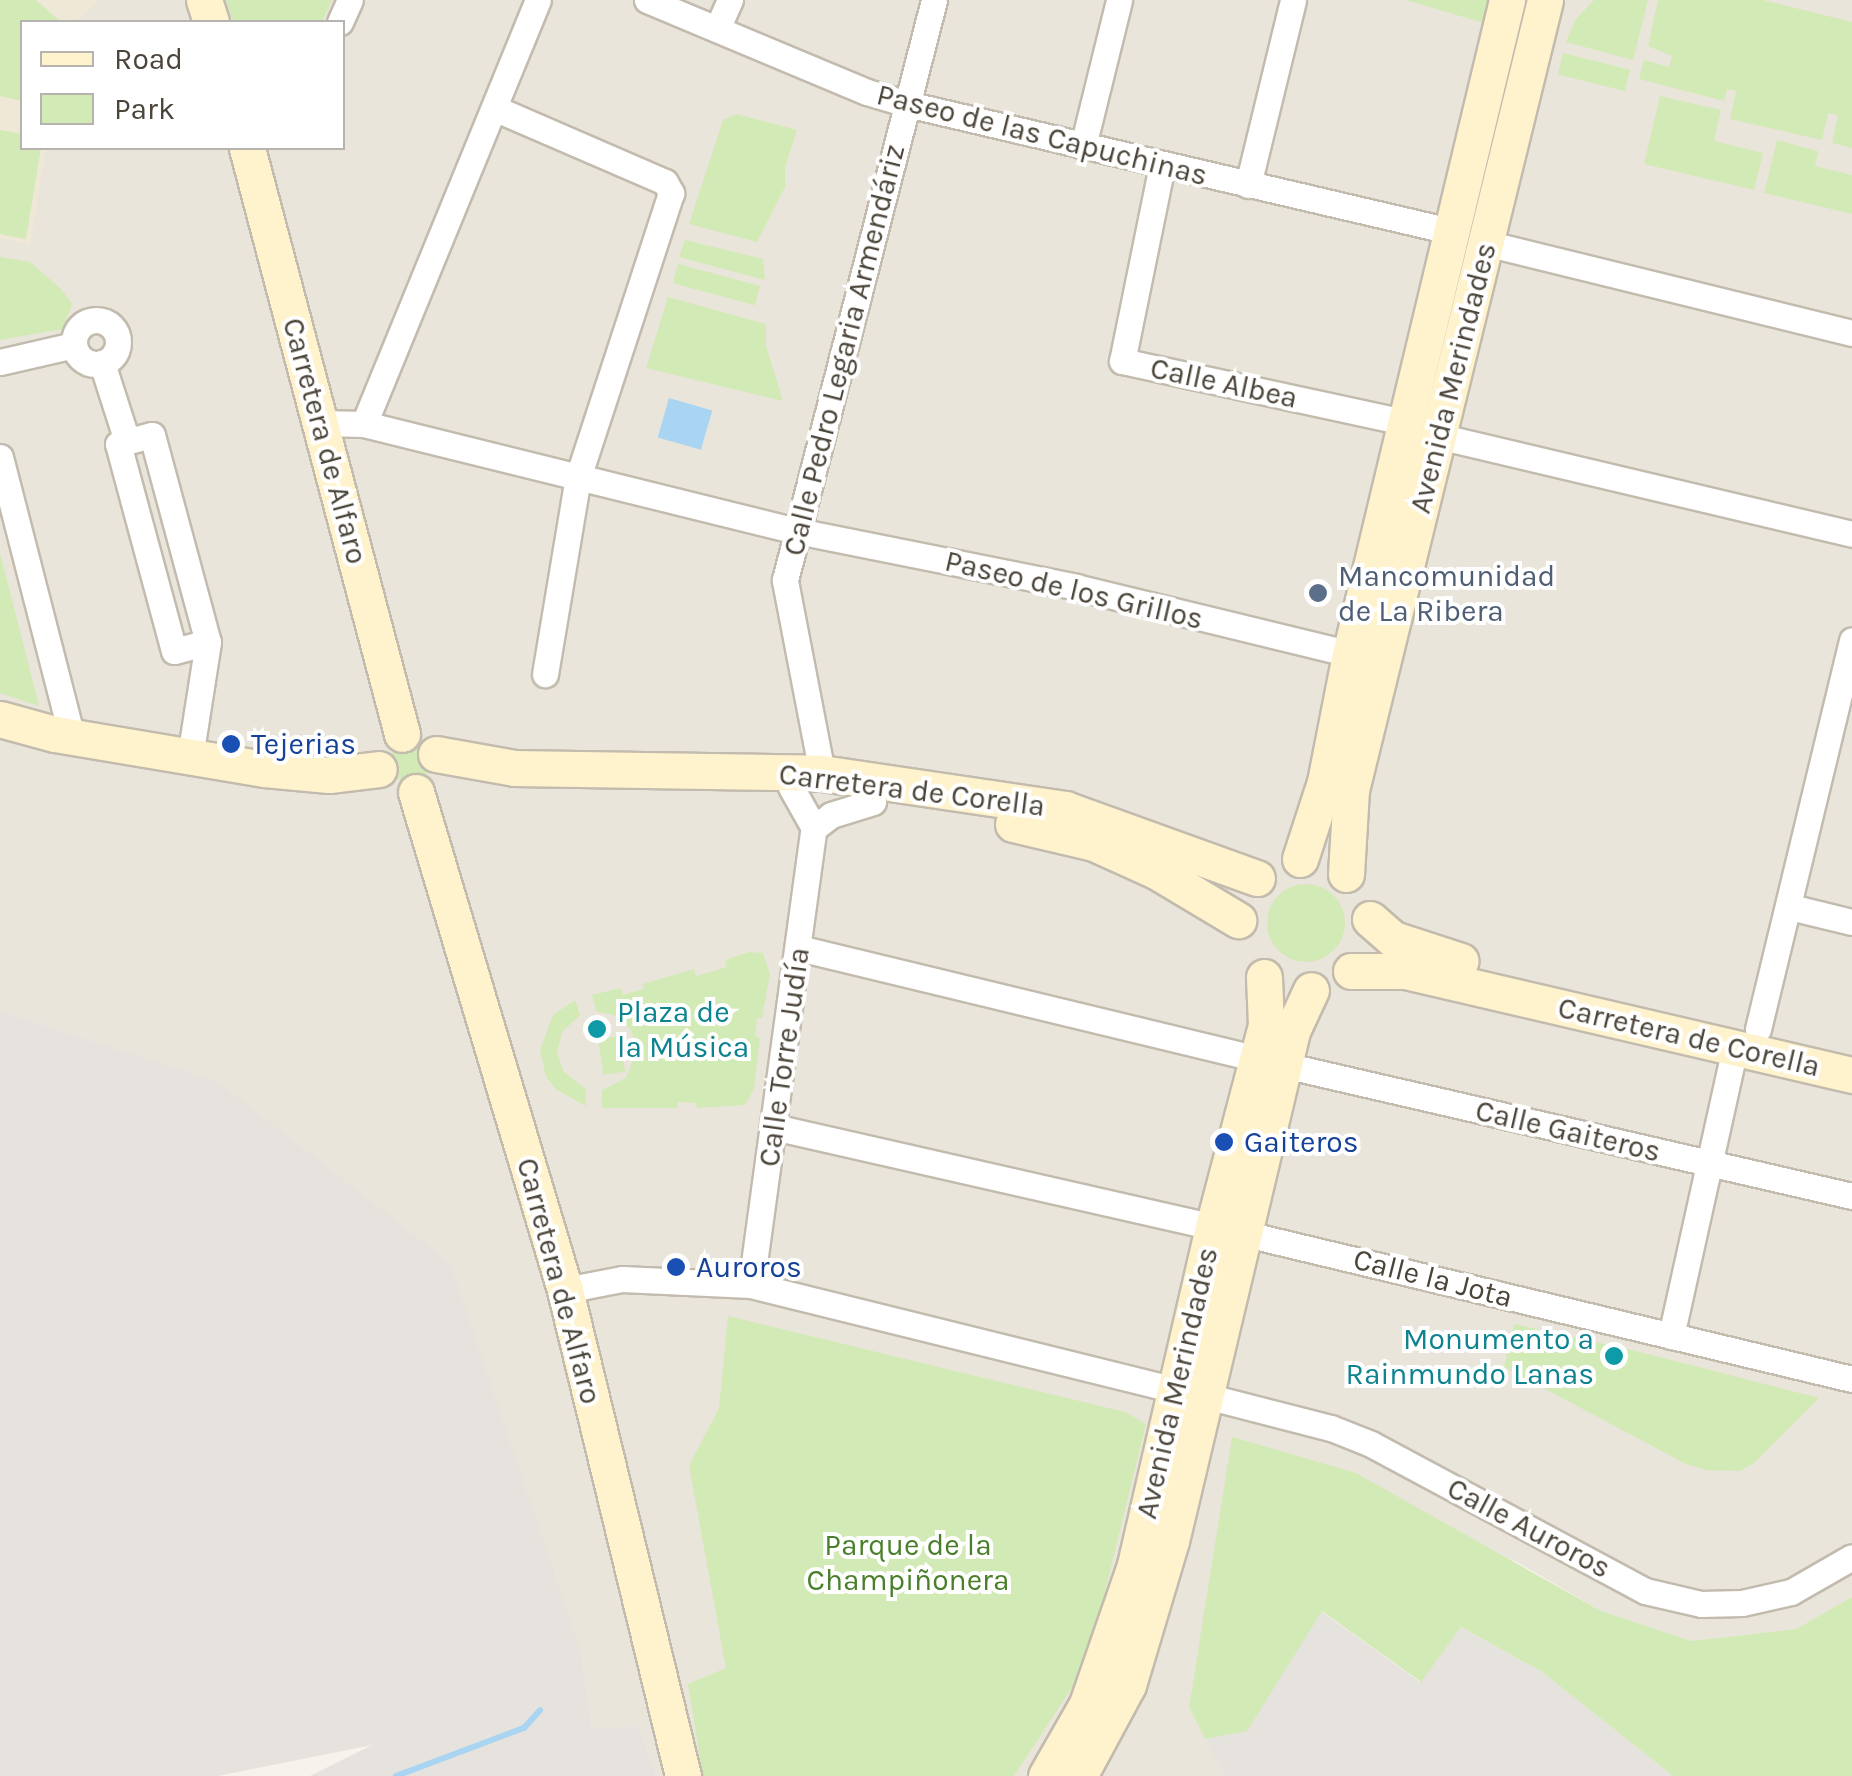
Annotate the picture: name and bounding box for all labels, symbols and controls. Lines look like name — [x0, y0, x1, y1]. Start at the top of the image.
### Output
legend — [20, 20, 345, 150]
text: Road — [114, 41, 183, 77]
street label: Paseo de las Capuchinas — [873, 76, 1211, 194]
text: Park — [114, 91, 175, 127]
street label: Calle Pedro Legaria Armendáriz — [775, 141, 913, 559]
street label: Avenida Merindades — [1402, 239, 1504, 517]
street label: Carretera de Alfaro — [275, 314, 375, 568]
street label: Calle Albea — [1147, 350, 1301, 416]
street label: Paseo de los Grillos — [941, 543, 1207, 637]
place label: Mancomunidad de La Ribera — [1338, 558, 1555, 628]
marker: Mancomunidad de La Ribera — [1307, 582, 1329, 604]
place label: Tejerias — [251, 726, 356, 762]
marker: Tejerias — [220, 733, 242, 755]
street label: Carretera de Corella — [777, 756, 1047, 824]
street label: Calle Torre Judía — [751, 945, 817, 1169]
street label: Carretera de Corella — [1554, 989, 1824, 1085]
place label: Plaza de la Música — [617, 994, 749, 1064]
marker: Plaza de la Música — [586, 1018, 608, 1040]
street label: Calle Gaiteros — [1472, 1092, 1664, 1170]
place label: Gaiteros — [1244, 1124, 1358, 1160]
marker: Gaiteros — [1213, 1131, 1235, 1153]
street label: Carretera de Alfaro — [509, 1154, 609, 1408]
street label: Calle la Jota — [1350, 1241, 1516, 1315]
street label: Avenida Merindades — [1128, 1244, 1226, 1522]
place label: Auroros — [696, 1249, 802, 1285]
marker: Auroros — [665, 1256, 687, 1278]
place label: Monumento a Rainmundo Lanas — [1346, 1321, 1594, 1392]
marker: Monumento a Rainmundo Lanas — [1603, 1345, 1625, 1367]
street label: Calle Auroros — [1441, 1470, 1617, 1586]
park label: Parque de la Champiñonera — [807, 1527, 1009, 1598]

